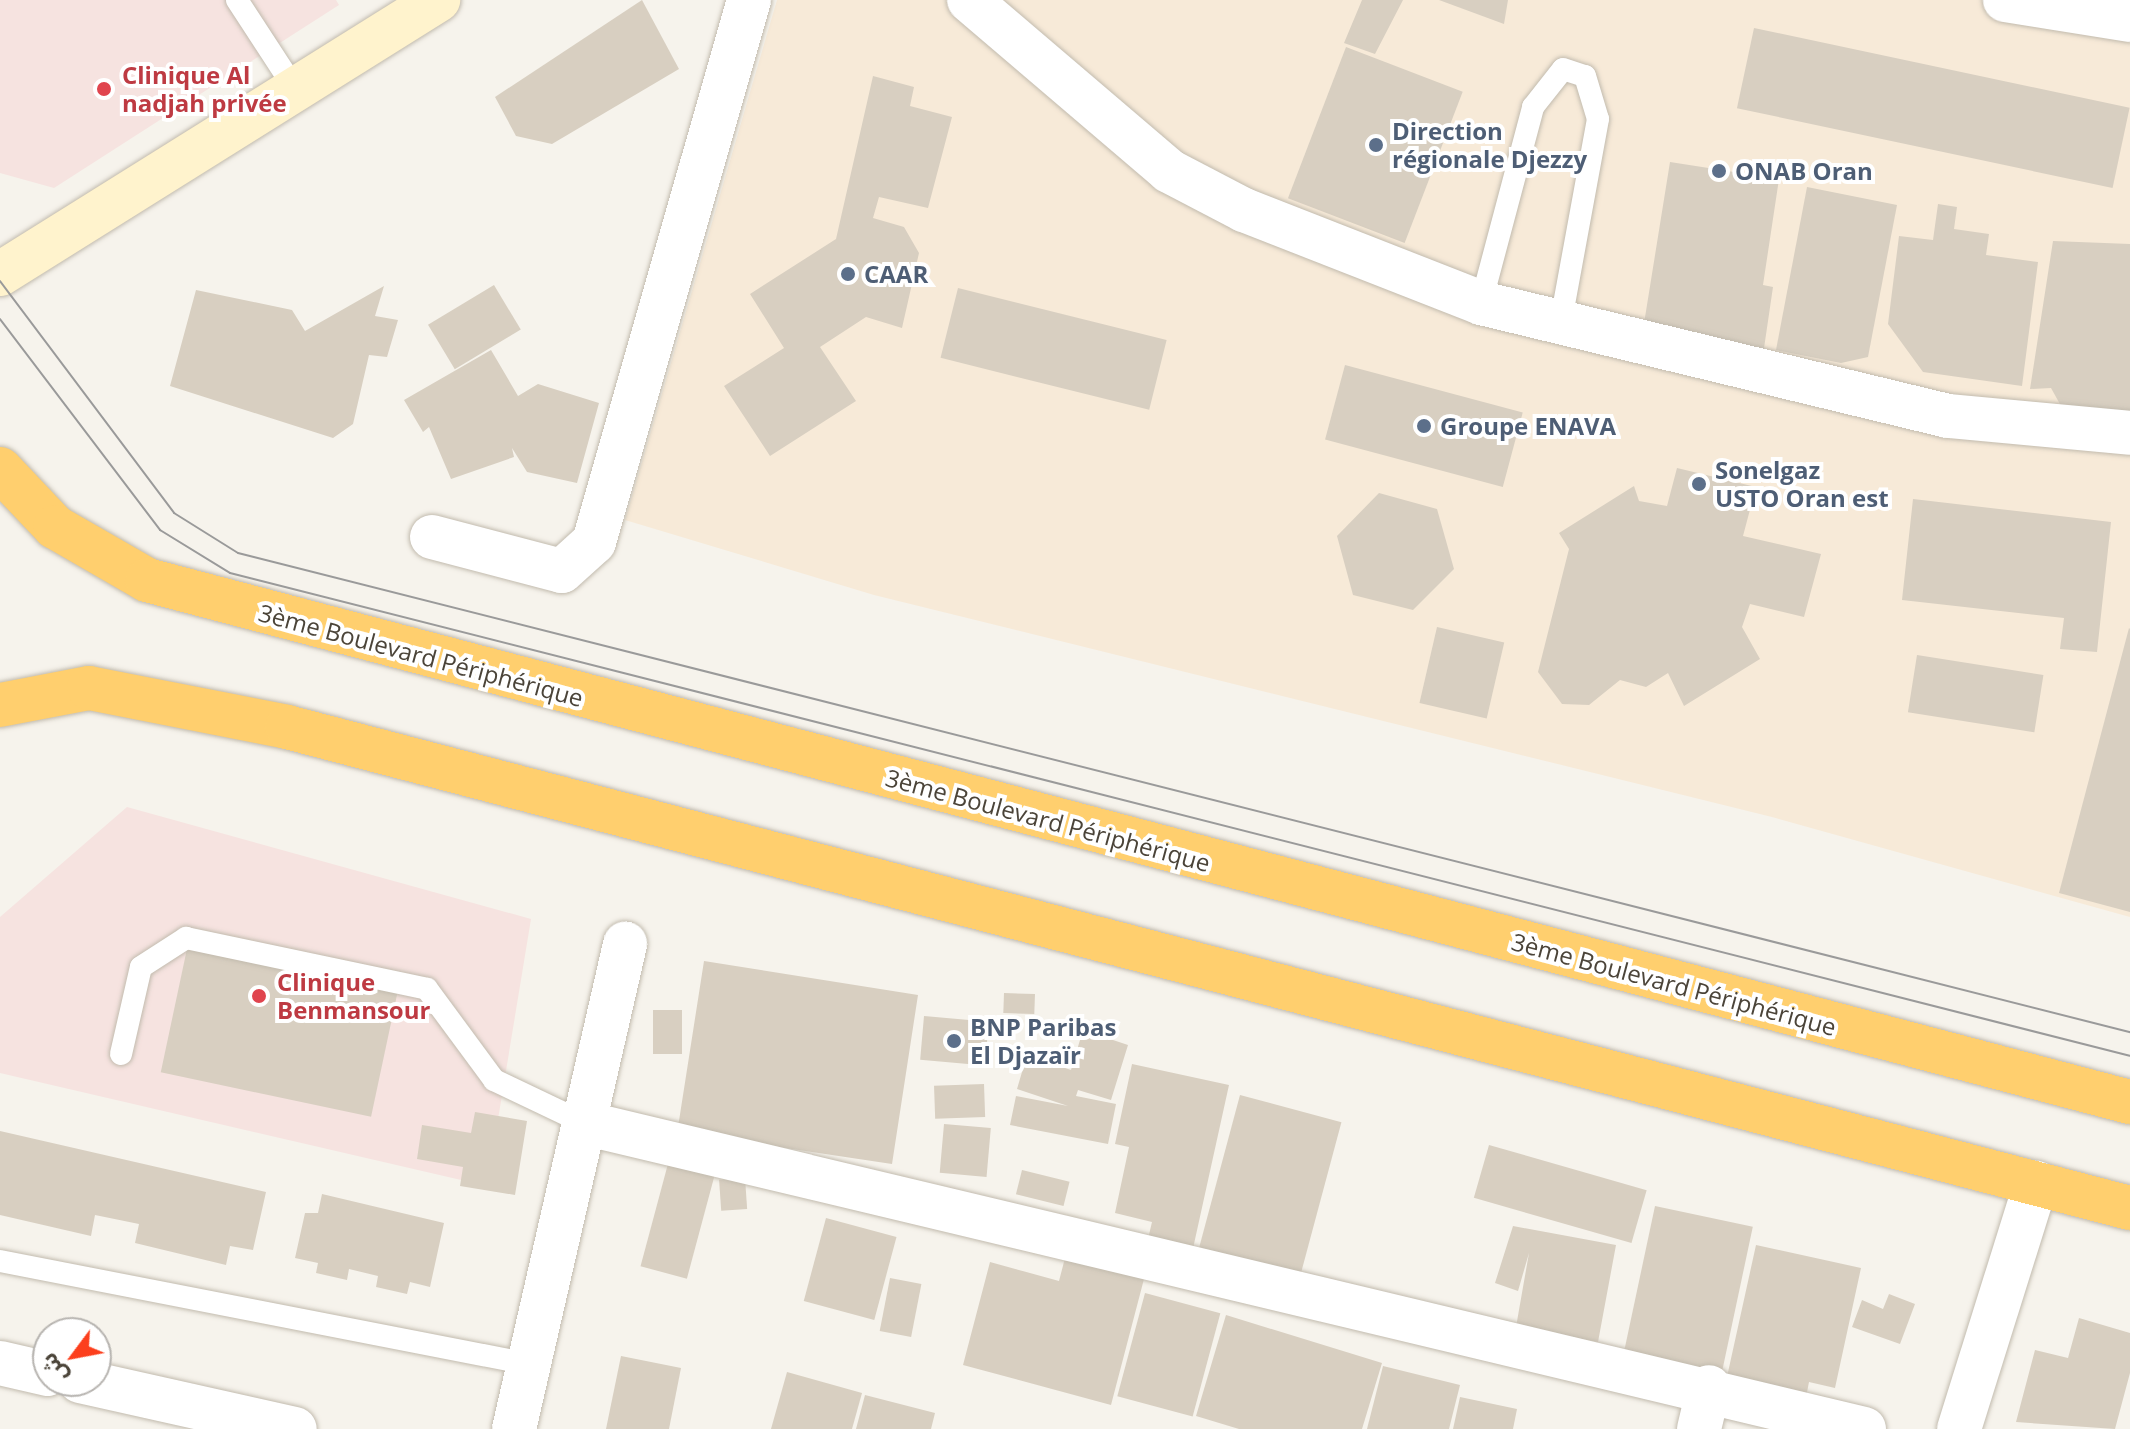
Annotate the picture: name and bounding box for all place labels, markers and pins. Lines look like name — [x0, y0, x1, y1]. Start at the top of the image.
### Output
place label: Clinique Al nadjah privée — [122, 61, 287, 117]
marker: Clinique Al nadjah privée — [93, 78, 115, 100]
place label: Direction régionale Djezzy — [1392, 117, 1587, 173]
marker: Direction régionale Djezzy — [1367, 136, 1385, 154]
place label: ONAB Oran — [1735, 157, 1873, 185]
marker: ONAB Oran — [1710, 162, 1728, 180]
place label: CAAR — [864, 260, 928, 288]
marker: CAAR — [839, 265, 857, 283]
place label: Groupe ENAVA — [1440, 412, 1616, 440]
marker: Groupe ENAVA — [1415, 417, 1433, 435]
place label: Sonelgaz USTO Oran est — [1715, 456, 1889, 512]
marker: Sonelgaz USTO Oran est — [1690, 475, 1708, 493]
place label: Clinique Benmansour — [277, 968, 430, 1024]
marker: Clinique Benmansour — [248, 985, 270, 1007]
place label: BNP Paribas El Djazaïr — [970, 1013, 1116, 1069]
marker: BNP Paribas El Djazaïr — [945, 1032, 963, 1050]

